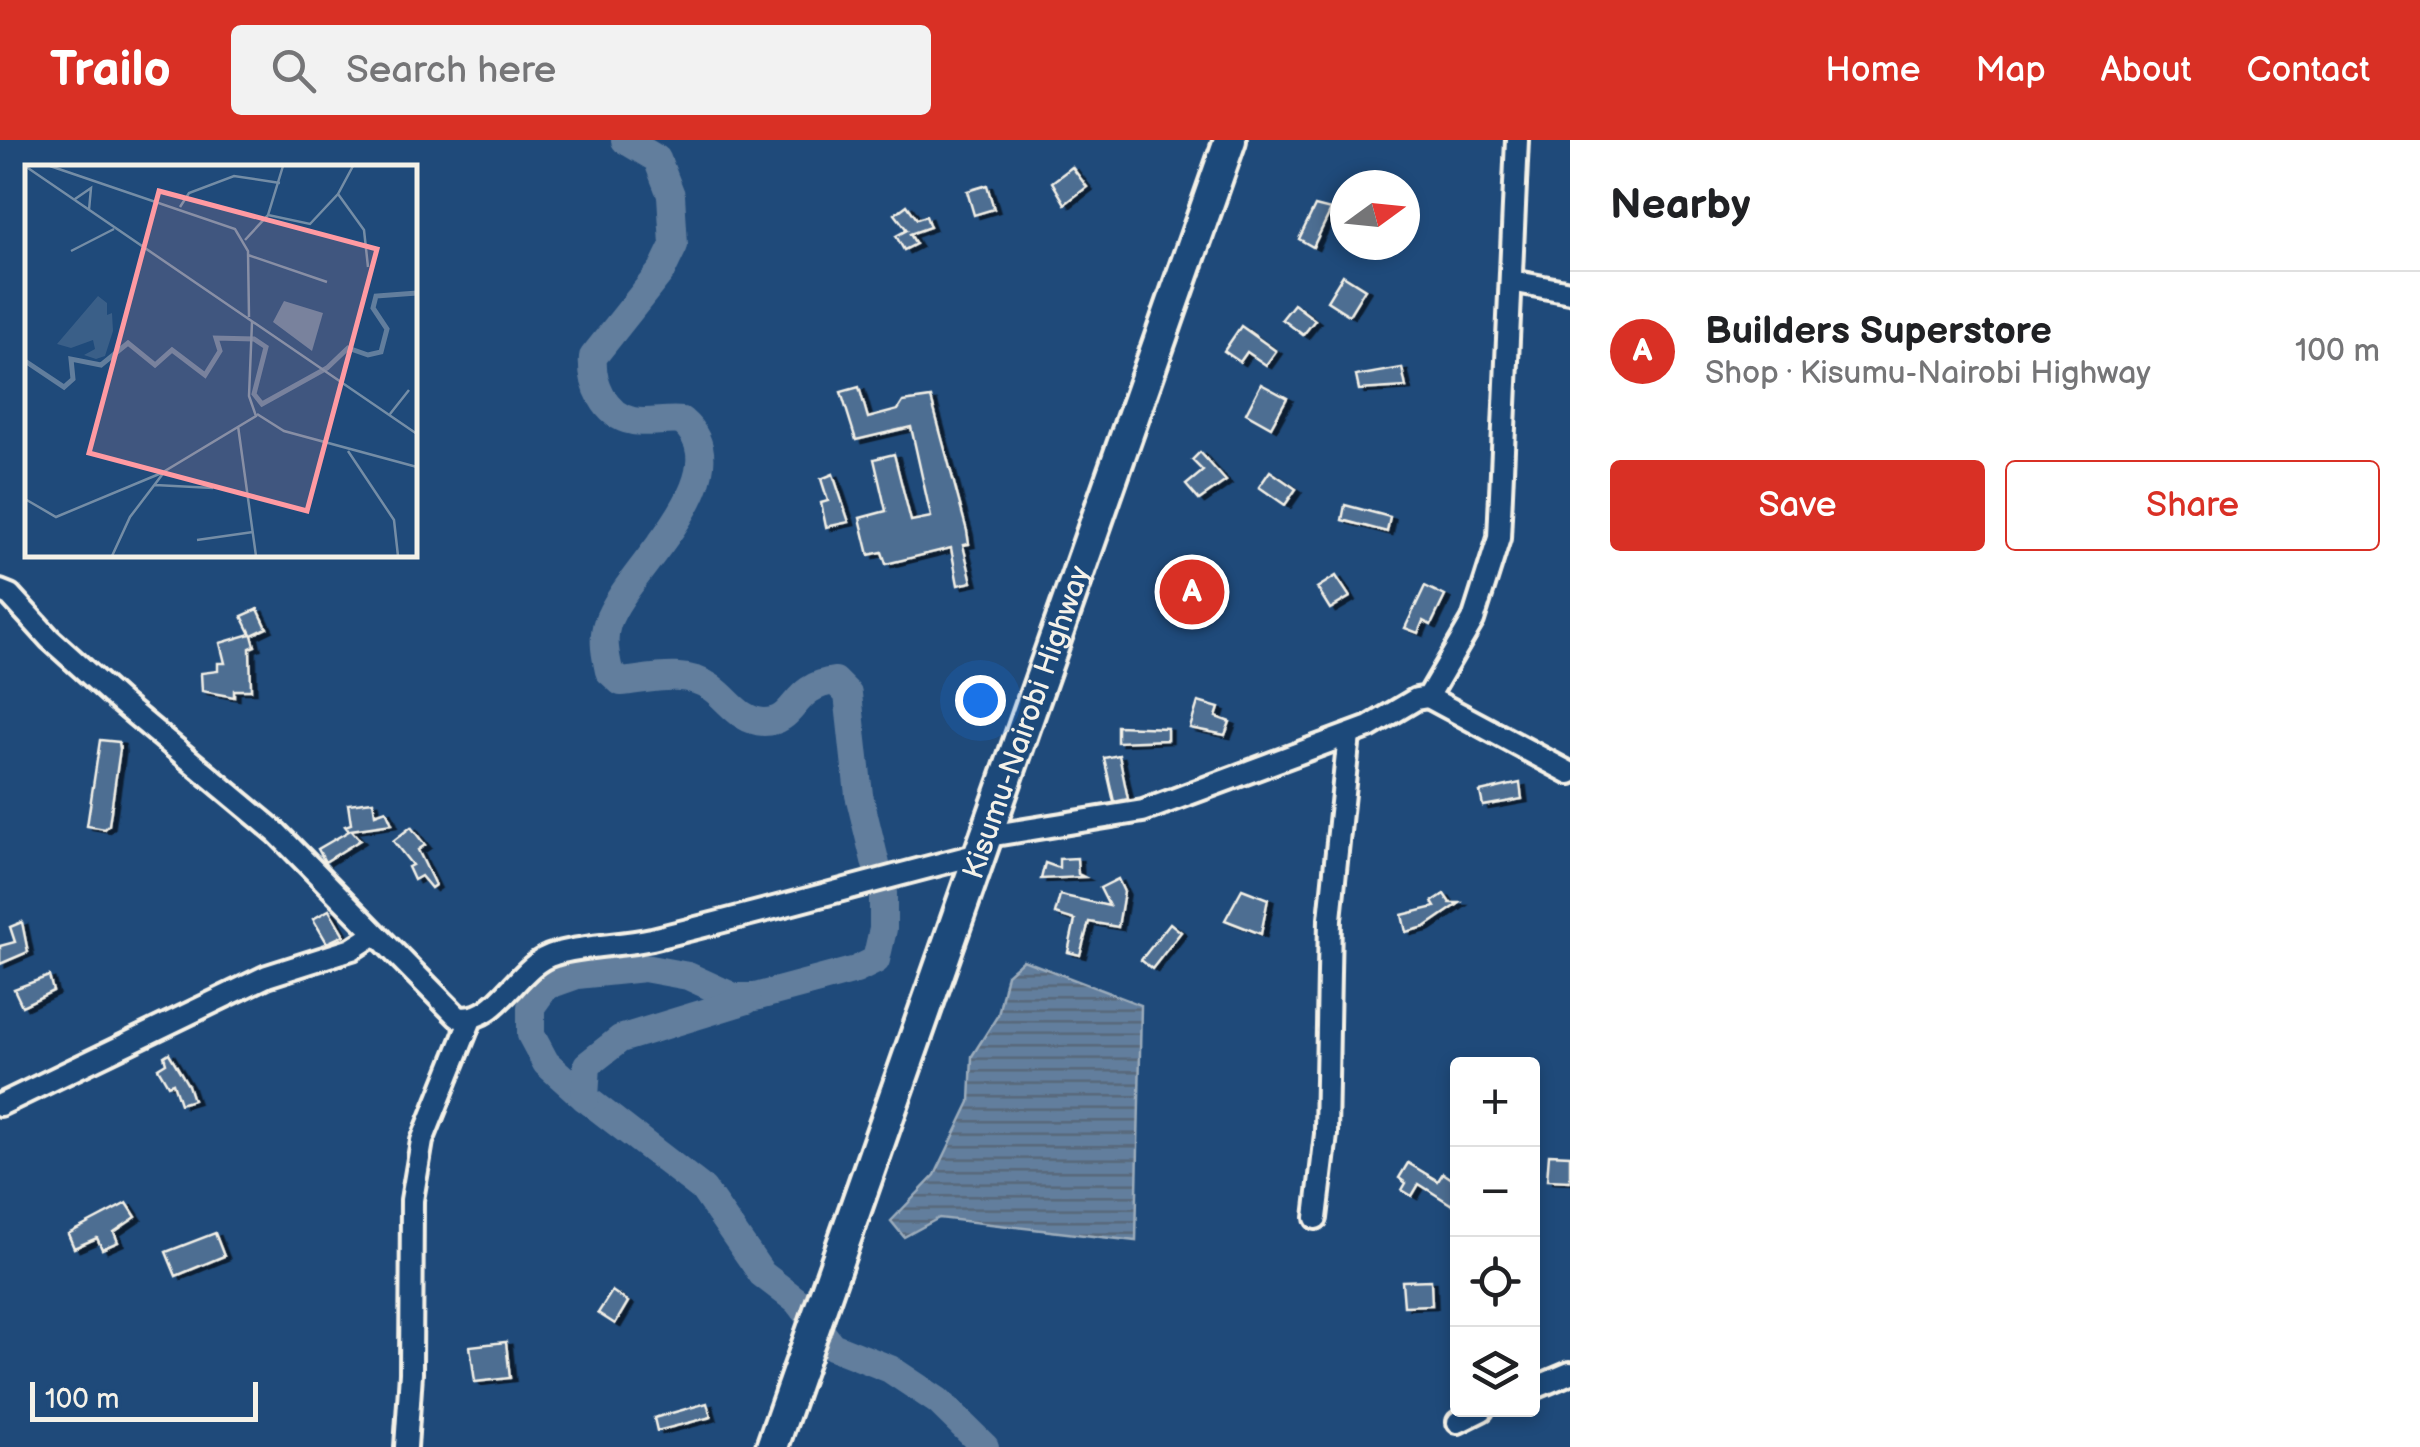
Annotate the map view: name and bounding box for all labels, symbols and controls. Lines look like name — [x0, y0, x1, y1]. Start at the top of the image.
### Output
search box — [231, 25, 931, 115]
text: Trailo — [50, 42, 171, 99]
icon: search — [266, 43, 321, 98]
text: Search here — [346, 48, 556, 93]
text: Home — [1825, 49, 1920, 92]
text: Map — [1975, 49, 2046, 92]
text: About — [2101, 49, 2192, 92]
text: Contact — [2247, 49, 2370, 92]
inset map — [25, 165, 418, 558]
north arrow — [1330, 170, 1420, 260]
text: Nearby — [1610, 180, 1750, 231]
text: Builders Superstore — [1705, 309, 2052, 354]
text: A — [1633, 332, 1652, 371]
text: 100 m — [2295, 332, 2380, 371]
text: Shop · Kisumu-Nairobi Highway — [1705, 354, 2151, 393]
button: Save — [1610, 460, 1985, 551]
button: Share — [2005, 460, 2380, 551]
pin: A — [1160, 554, 1224, 630]
street label: Kisumu-Nairobi Highway — [955, 561, 1099, 884]
your location — [955, 675, 1006, 726]
map controls — [1450, 1057, 1540, 1417]
button: + — [1450, 1057, 1540, 1147]
button: − — [1450, 1147, 1540, 1237]
button: locate — [1450, 1237, 1540, 1327]
button: layers — [1450, 1327, 1540, 1417]
scale bar — [30, 1377, 258, 1422]
text: 100 m — [45, 1383, 119, 1416]

